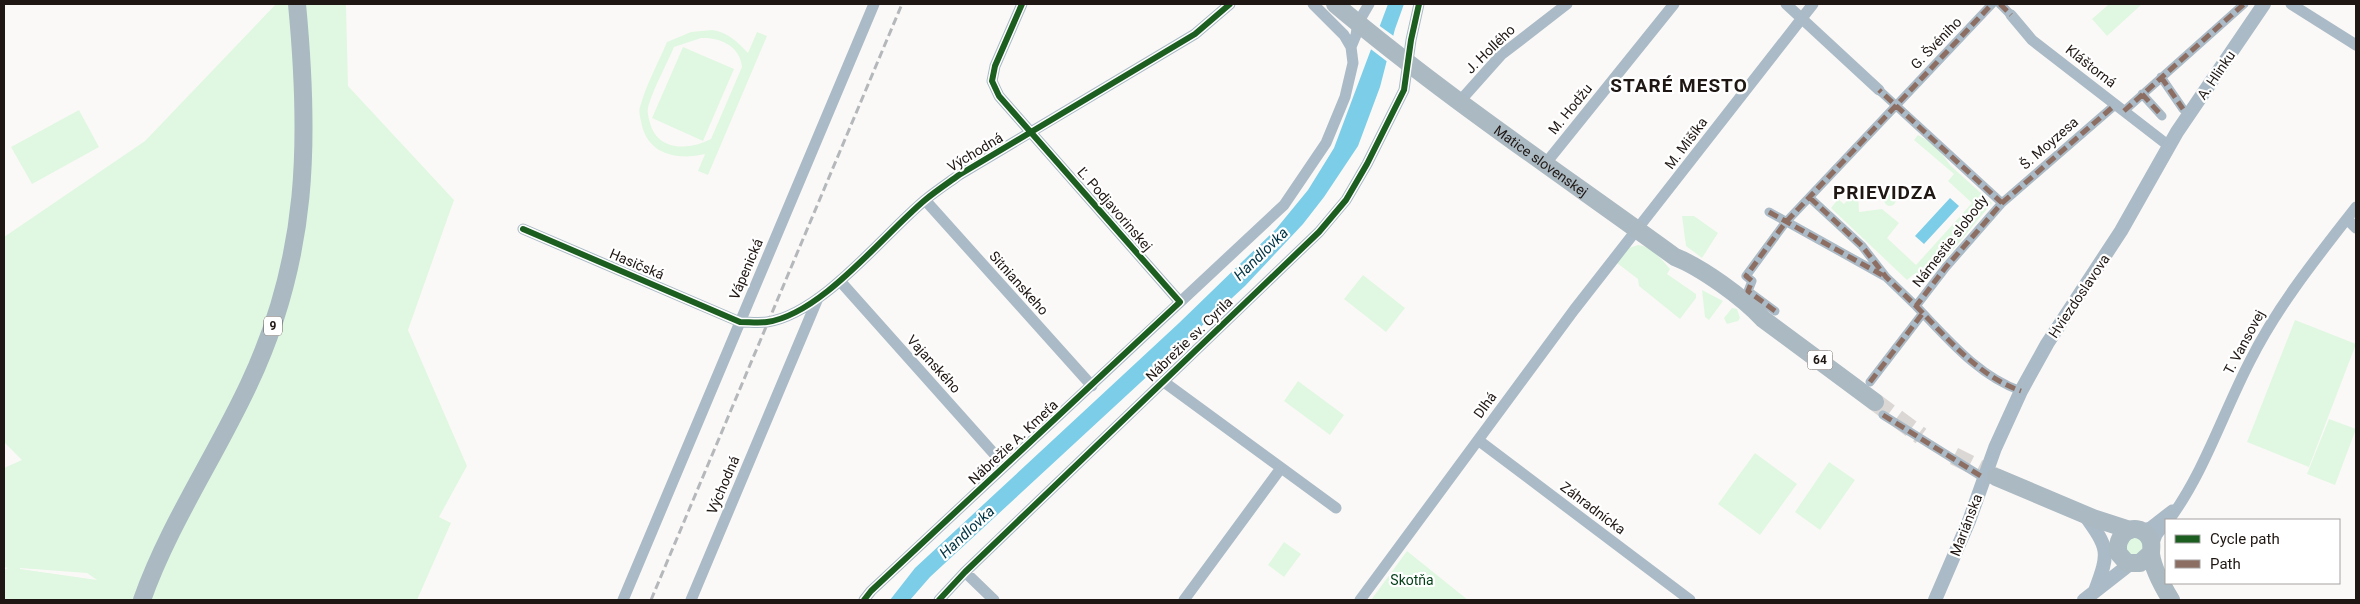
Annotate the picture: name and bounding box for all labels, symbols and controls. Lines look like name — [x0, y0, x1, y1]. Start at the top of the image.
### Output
street label: G. Švéniho — [1907, 13, 1965, 72]
street label: J. Hollého — [1462, 21, 1518, 77]
street label: Kláštorná — [2063, 41, 2119, 91]
street label: A. Hlinku — [2194, 47, 2238, 103]
district label: STARÉ MESTO — [1610, 74, 1748, 97]
street label: M. Hodžu — [1545, 81, 1595, 137]
street label: Š. Moyzesa — [2016, 113, 2081, 172]
street label: M. Mišíka — [1661, 114, 1711, 172]
street label: Matice slovenskej — [1491, 122, 1591, 200]
street label: Východná — [944, 129, 1006, 175]
street label: Ľ. Podjavorinskej — [1074, 164, 1156, 254]
district label: PRIEVIDZA — [1833, 181, 1937, 204]
street label: Námestie slobody — [1909, 191, 1991, 290]
water label: Handlovka — [1230, 224, 1292, 284]
street label: Vápenická — [726, 236, 766, 302]
street label: Hasičská — [607, 245, 667, 283]
street label: Sitnianskeho — [986, 248, 1052, 318]
street label: Hviezdoslavova — [2045, 251, 2113, 341]
street label: Nábrežie sv. Cyrila — [1142, 294, 1236, 384]
street label: T. Vansovej — [2220, 307, 2268, 377]
road number: 9 — [264, 316, 282, 336]
street label: Vajanského — [904, 332, 964, 396]
road number: 64 — [1808, 350, 1832, 370]
street label: Dlhá — [1470, 389, 1500, 421]
street label: Nábrežie A. Kmeťa — [965, 397, 1061, 487]
street label: Východná — [704, 454, 742, 516]
street label: Záhradnícka — [1557, 478, 1629, 538]
street label: Mariánska — [1947, 492, 1985, 558]
water label: Handlovka — [936, 502, 998, 562]
legend — [2165, 519, 2340, 584]
text: Cycle path — [2210, 530, 2280, 548]
text: Path — [2210, 555, 2241, 573]
park label: Skotňa — [1390, 572, 1434, 588]

